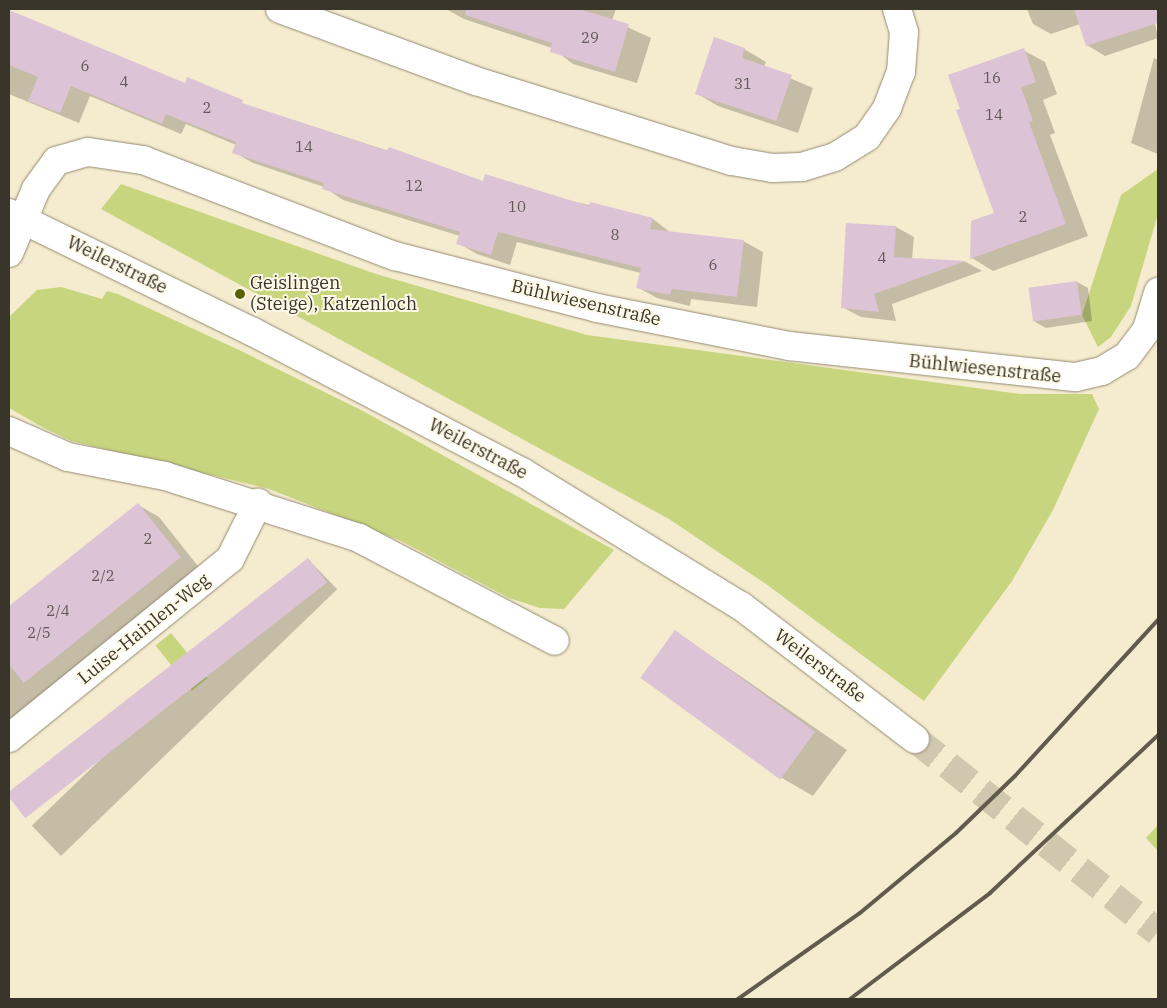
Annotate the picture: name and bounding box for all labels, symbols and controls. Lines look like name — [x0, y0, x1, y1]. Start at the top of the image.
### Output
house number: 29 — [581, 29, 599, 47]
house number: 6 — [81, 57, 89, 75]
house number: 16 — [983, 69, 1001, 87]
house number: 4 — [120, 73, 128, 91]
house number: 31 — [734, 75, 752, 93]
house number: 2 — [203, 99, 211, 117]
house number: 14 — [985, 106, 1003, 124]
house number: 14 — [295, 138, 313, 156]
house number: 12 — [405, 177, 423, 195]
house number: 10 — [508, 198, 526, 216]
house number: 2 — [1019, 208, 1027, 226]
house number: 8 — [611, 226, 619, 244]
street label: Weilerstraße — [63, 231, 171, 299]
house number: 4 — [878, 249, 886, 267]
house number: 6 — [709, 256, 717, 274]
place label: Geislingen (Steige), Katzenloch — [250, 273, 417, 316]
street label: Bühlwiesenstraße — [509, 275, 663, 331]
marker: Geislingen (Steige), Katzenloch — [234, 288, 246, 300]
street label: Bühlwiesenstraße — [908, 350, 1062, 388]
street label: Weilerstraße — [425, 414, 531, 484]
house number: 2 — [144, 530, 152, 548]
house number: 2/2 — [91, 567, 115, 585]
street label: Luise-Hainlen-Weg — [74, 569, 214, 689]
house number: 2/4 — [46, 602, 70, 620]
house number: 2/5 — [27, 624, 51, 642]
street label: Weilerstraße — [770, 625, 870, 707]

